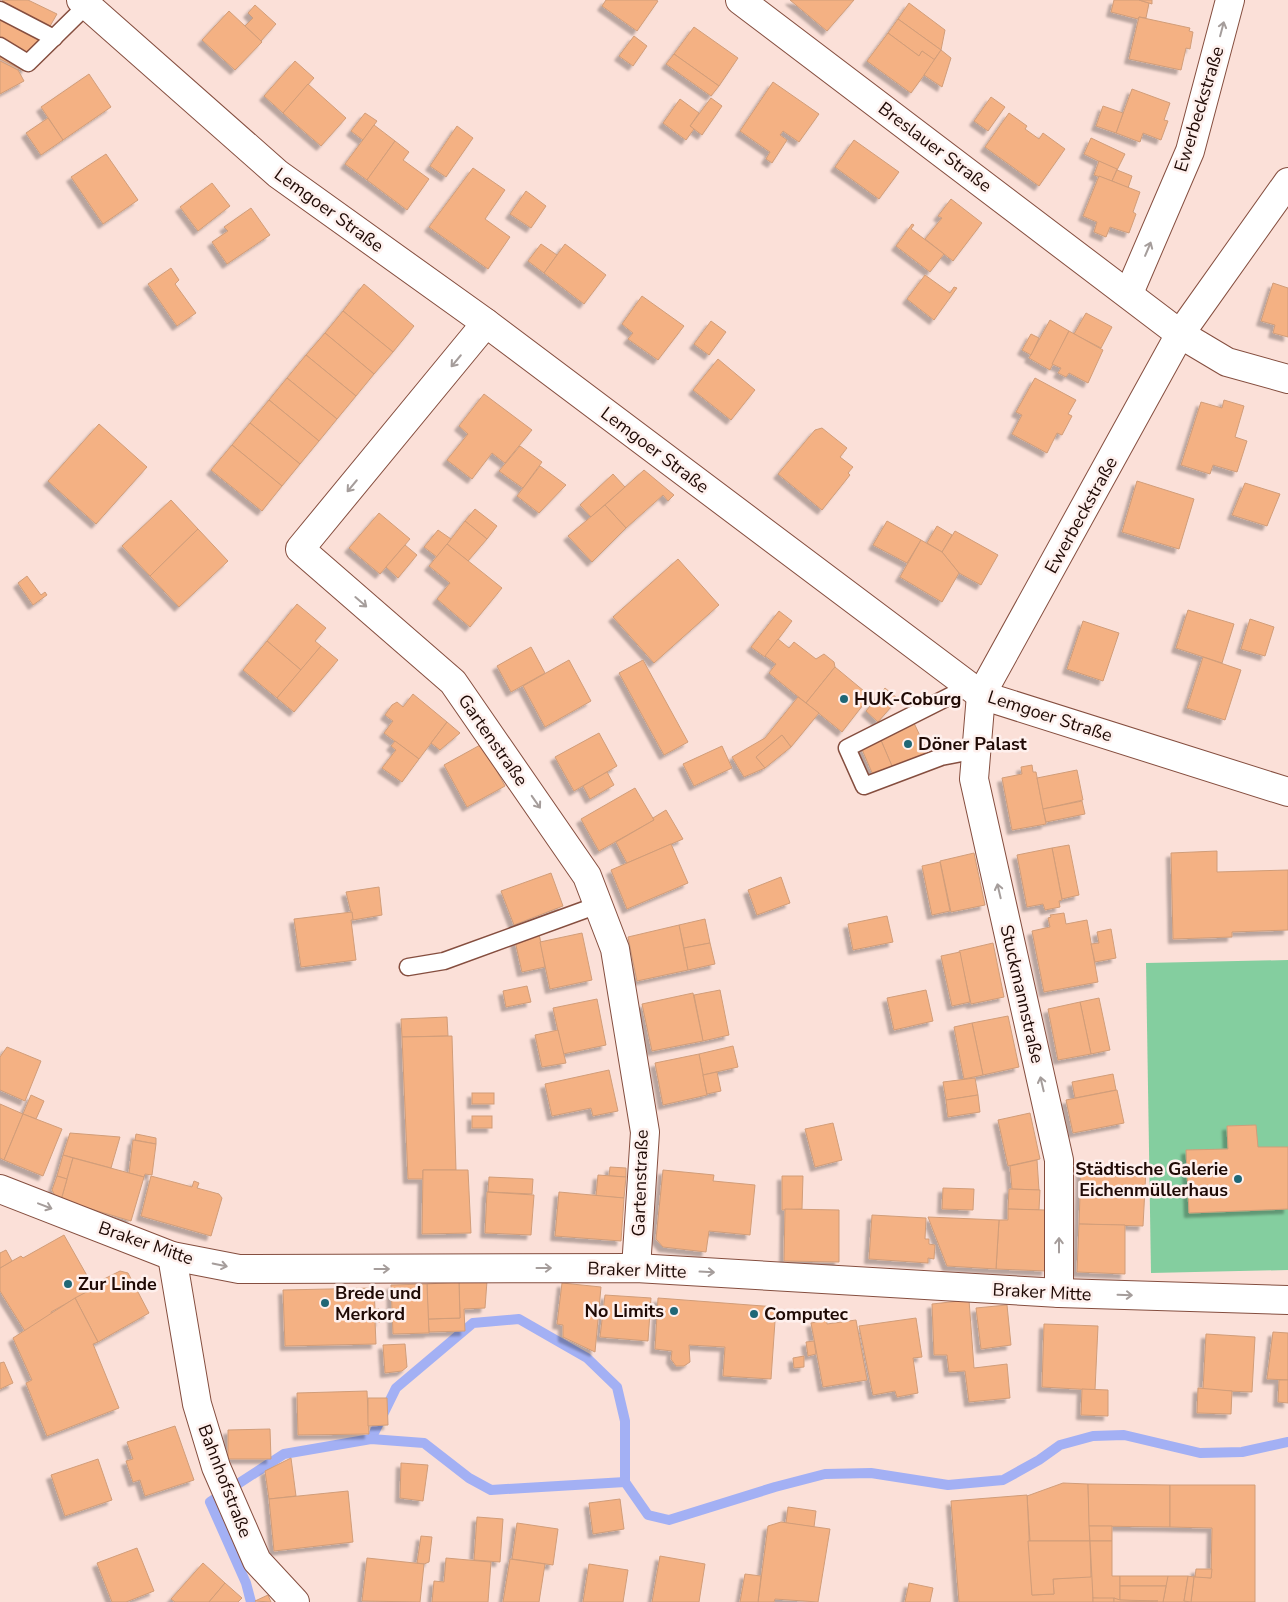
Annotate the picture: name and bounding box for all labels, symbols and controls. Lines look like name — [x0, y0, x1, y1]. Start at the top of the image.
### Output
one-way arrow — [1218, 21, 1228, 37]
street label: Ewerbeckstraße — [1169, 43, 1229, 175]
street label: Breslauer Straße — [873, 96, 997, 198]
street label: Lemgoer Straße — [269, 162, 389, 258]
one-way arrow — [1145, 241, 1154, 256]
one-way arrow — [450, 354, 461, 367]
street label: Lemgoer Straße — [596, 401, 714, 499]
street label: Ewerbeckstraße — [1039, 452, 1123, 578]
one-way arrow — [346, 480, 357, 493]
one-way arrow — [355, 597, 368, 608]
street label: Lemgoer Straße — [985, 685, 1115, 747]
place label: HUK-Coburg — [854, 687, 961, 711]
street label: Gartenstraße — [452, 689, 534, 791]
marker: HUK-Coburg — [838, 693, 850, 705]
place label: Döner Palast — [918, 732, 1027, 756]
marker: Döner Palast — [902, 738, 914, 750]
one-way arrow — [531, 795, 541, 809]
one-way arrow — [994, 884, 1004, 900]
street label: Stuckmannstraße — [994, 922, 1050, 1066]
one-way arrow — [1037, 1076, 1046, 1092]
street label: Gartenstraße — [626, 1129, 654, 1237]
place label: Städtische Galerie Eichenmüllerhaus — [1075, 1157, 1228, 1202]
marker: Städtische Galerie Eichenmüllerhaus — [1232, 1173, 1244, 1185]
one-way arrow — [38, 1203, 53, 1212]
street label: Braker Mitte — [95, 1216, 197, 1270]
one-way arrow — [1054, 1237, 1064, 1253]
street label: Braker Mitte — [587, 1256, 687, 1284]
one-way arrow — [211, 1261, 227, 1271]
one-way arrow — [536, 1263, 552, 1273]
one-way arrow — [373, 1264, 389, 1274]
one-way arrow — [698, 1268, 714, 1277]
place label: Zur Linde — [78, 1272, 157, 1296]
street label: Braker Mitte — [992, 1277, 1092, 1307]
marker: Zur Linde — [62, 1278, 74, 1290]
place label: Brede und Merkord — [335, 1281, 421, 1326]
one-way arrow — [1117, 1291, 1133, 1300]
marker: Brede und Merkord — [319, 1297, 331, 1309]
place label: No Limits — [585, 1299, 664, 1323]
place label: Computec — [764, 1302, 849, 1326]
marker: No Limits — [668, 1305, 680, 1317]
marker: Computec — [748, 1308, 760, 1320]
street label: Bahnhofstraße — [192, 1421, 258, 1541]

